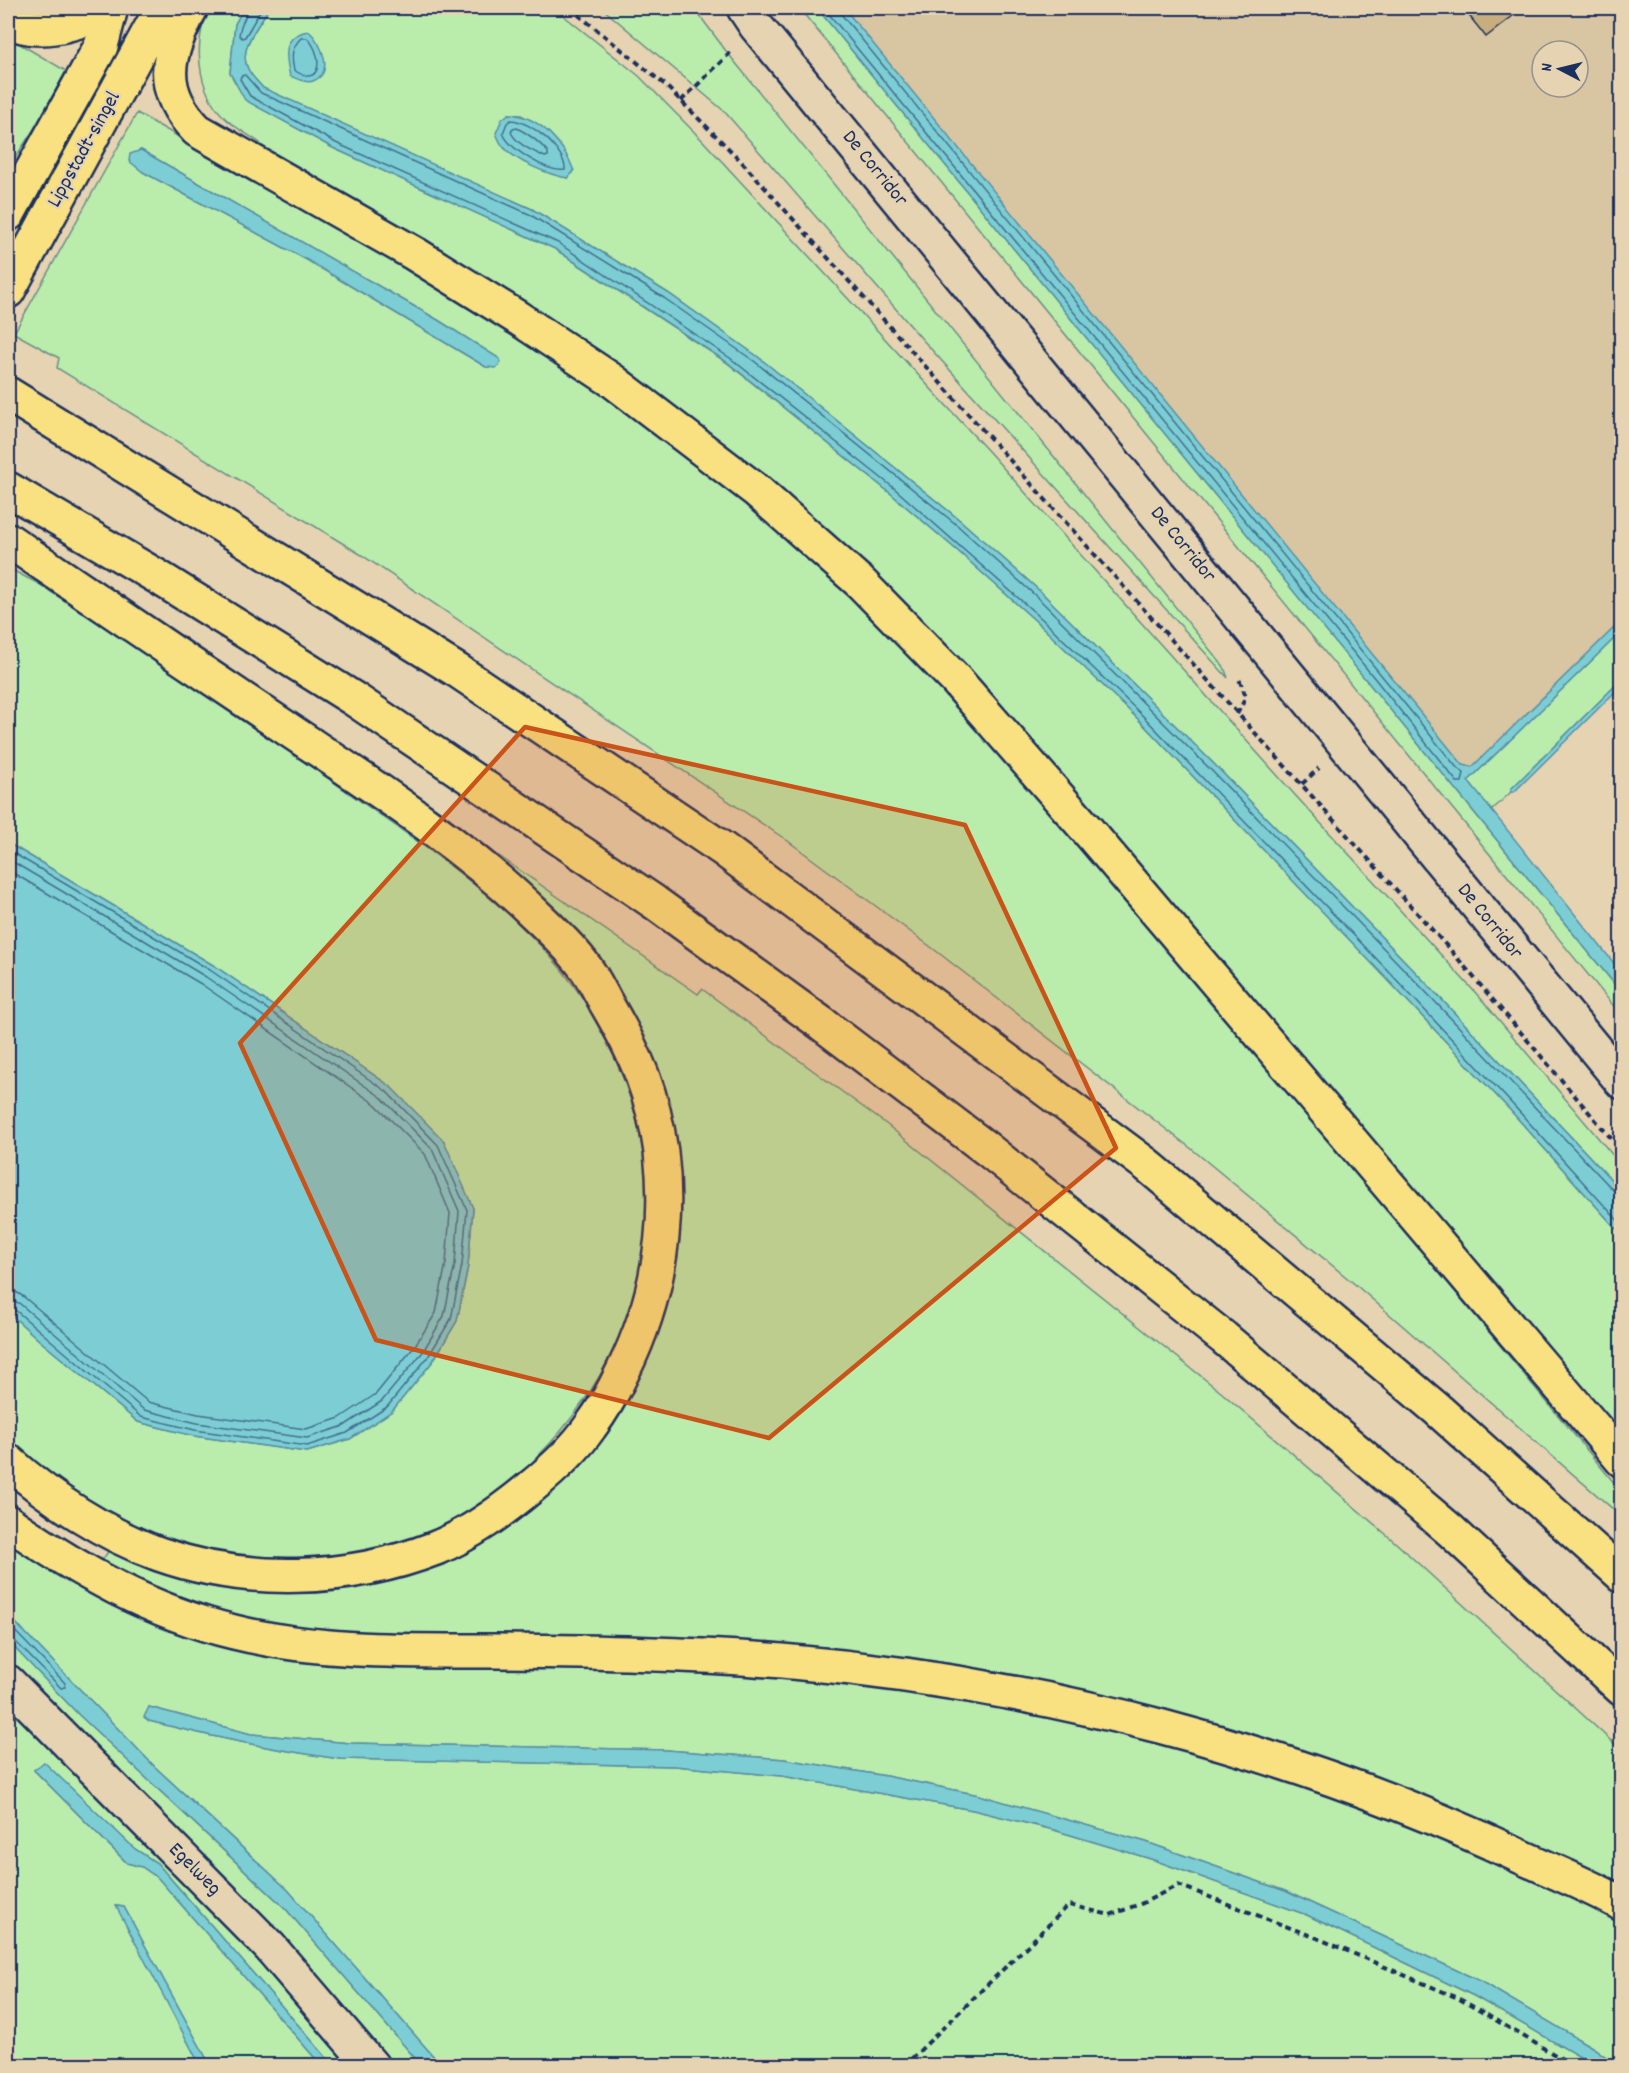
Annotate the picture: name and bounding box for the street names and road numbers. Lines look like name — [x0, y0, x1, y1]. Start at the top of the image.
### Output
street label: Lippstadt-singel — [41, 86, 129, 214]
street label: De Corridor — [834, 124, 914, 214]
street label: De Corridor — [1142, 500, 1222, 590]
street label: De Corridor — [1449, 877, 1529, 967]
street label: Egelweg — [160, 1836, 228, 1904]

